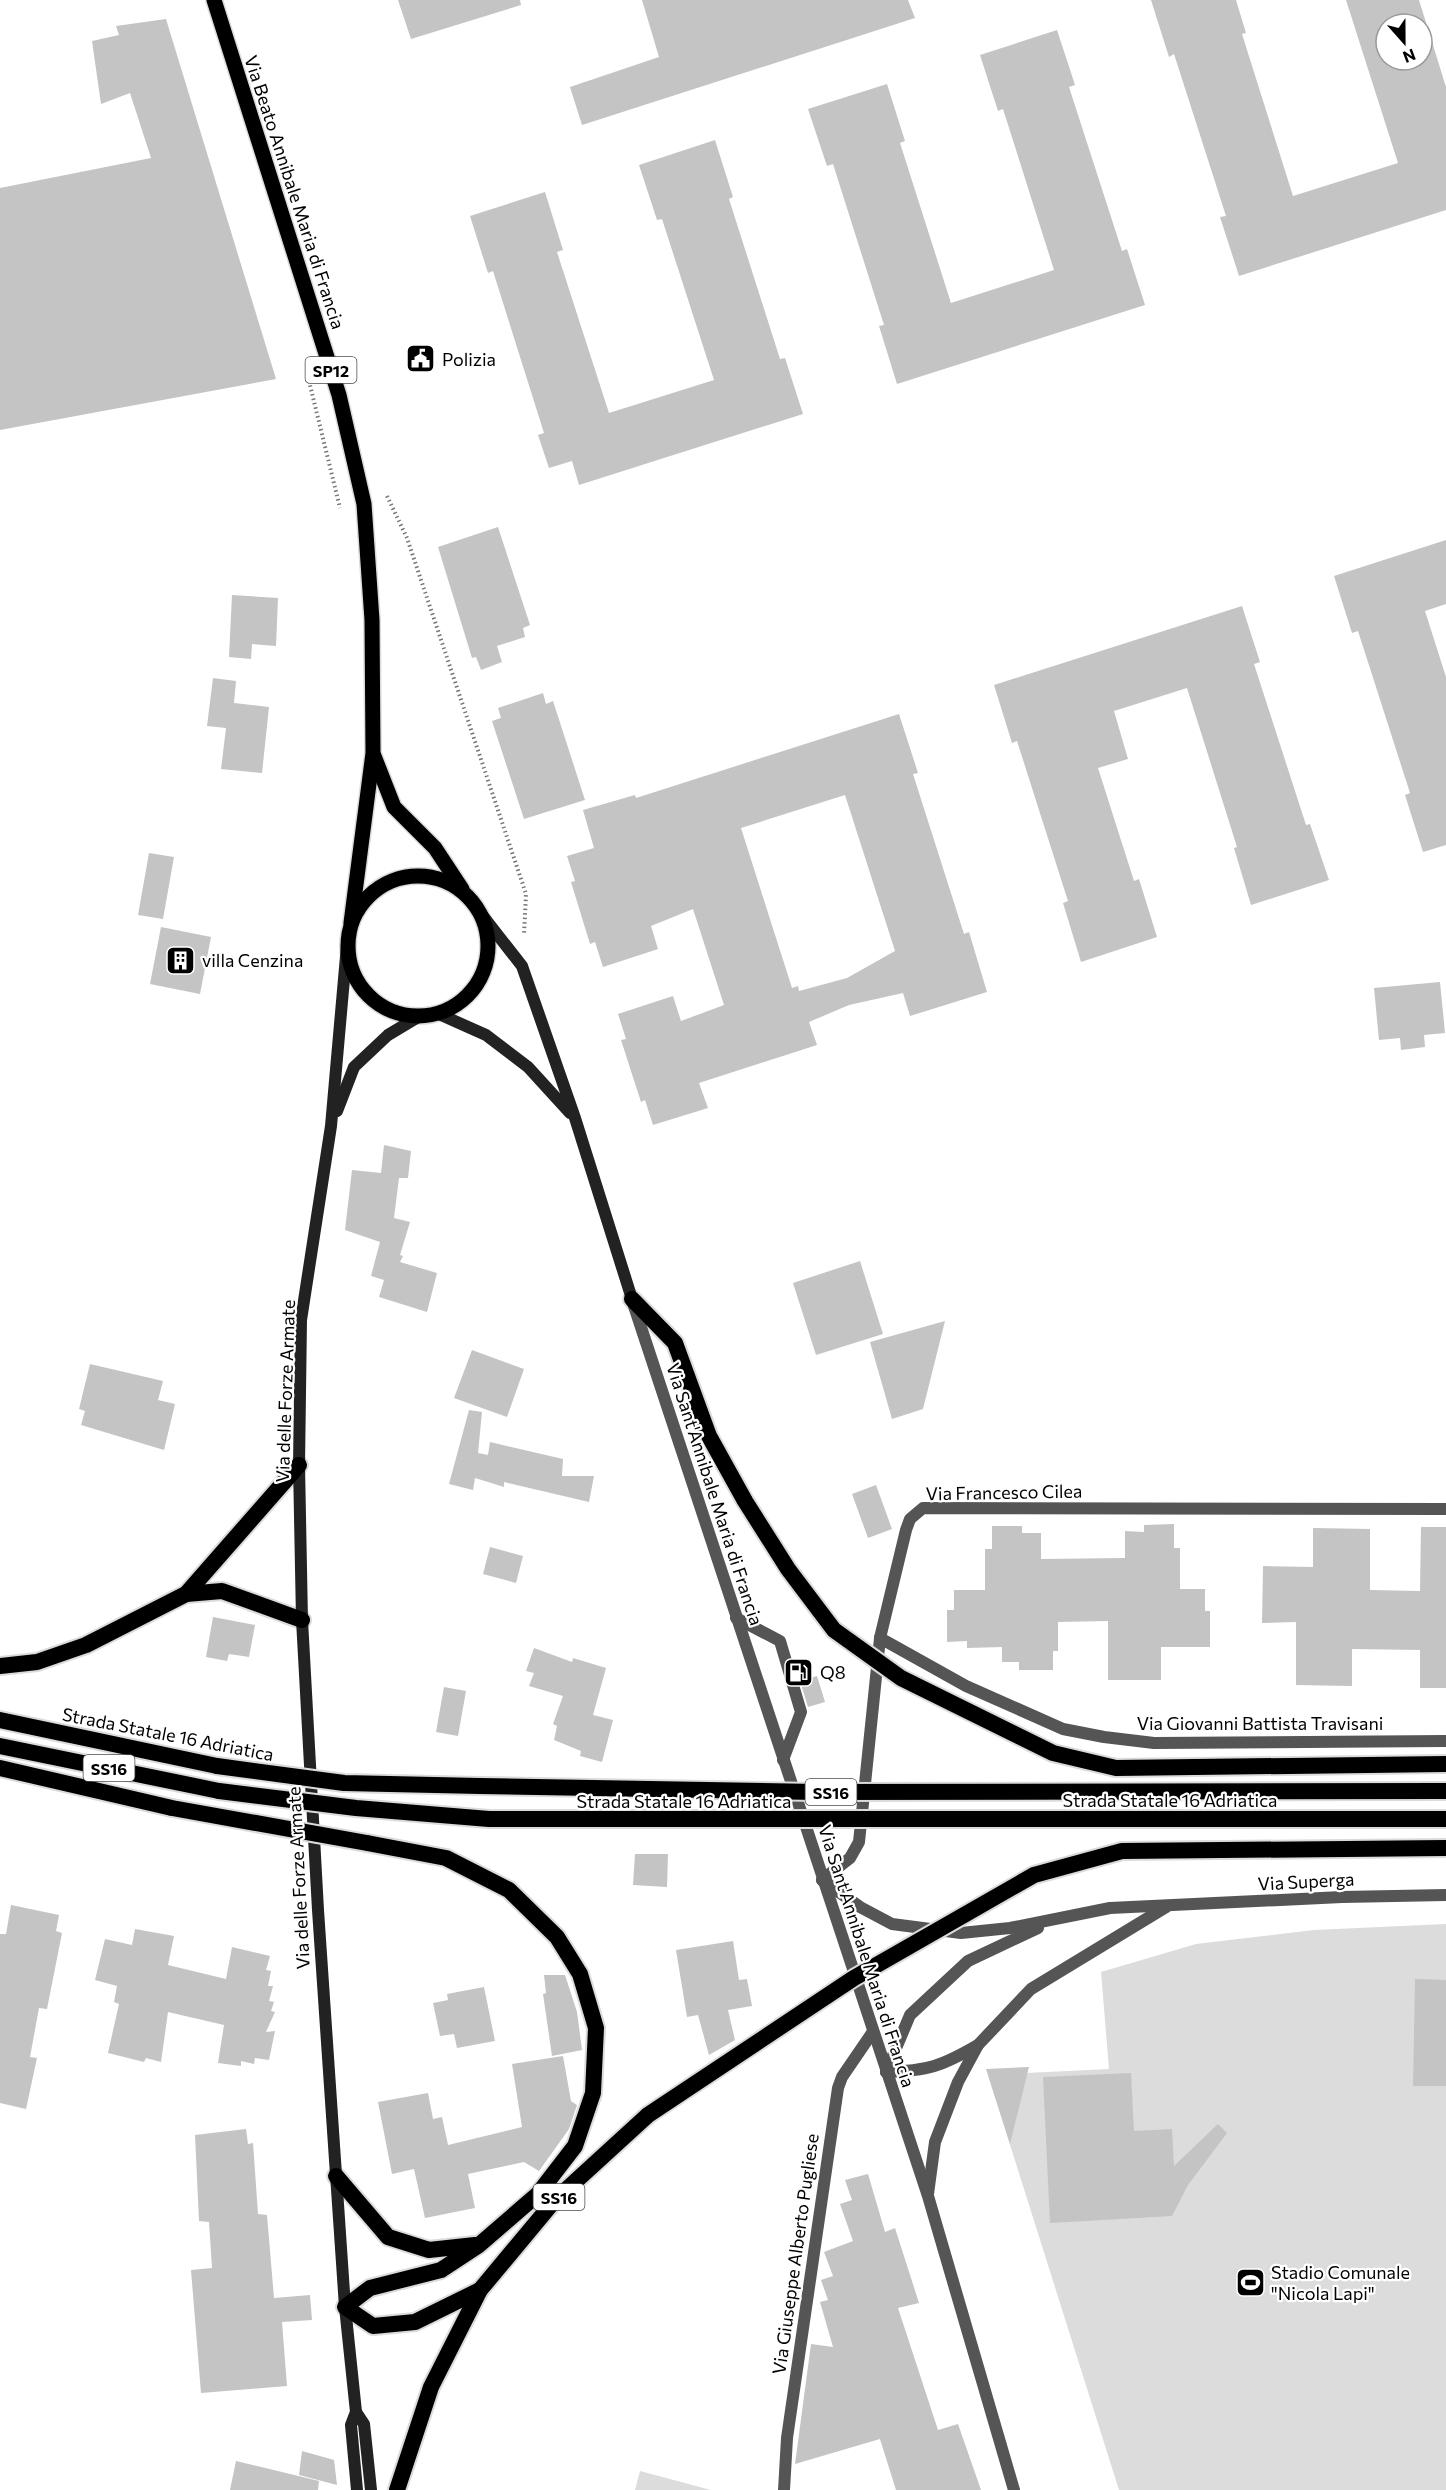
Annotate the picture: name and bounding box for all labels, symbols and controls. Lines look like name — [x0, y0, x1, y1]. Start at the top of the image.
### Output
north arrow — [1374, 12, 1434, 72]
text: N — [1401, 45, 1419, 67]
street label: Via Beato Annibale Maria di Francia — [240, 52, 350, 332]
public building icon: Polizia — [405, 343, 437, 375]
place label: Polizia — [442, 348, 496, 370]
road number: SP12 — [306, 357, 356, 383]
building icon: villa Cenzina — [165, 944, 197, 976]
place label: villa Cenzina — [202, 949, 303, 971]
street label: Via delle Forze Armate — [271, 1299, 299, 1483]
street label: Via Sant'Annibale Maria di Francia — [662, 1360, 768, 1628]
street label: Via Francesco Cilea — [925, 1480, 1083, 1504]
fuel station icon: Q8 — [783, 1656, 815, 1688]
place label: Q8 — [820, 1661, 846, 1683]
street label: Strada Statale 16 Adriatica — [60, 1703, 276, 1765]
street label: Via Giovanni Battista Travisani — [1137, 1712, 1383, 1734]
road number: SS16 — [84, 1755, 134, 1781]
road number: SS16 — [806, 1779, 856, 1805]
street label: Via delle Forze Armate — [282, 1786, 314, 1970]
street label: Strada Statale 16 Adriatica — [1063, 1789, 1277, 1811]
street label: Strada Statale 16 Adriatica — [577, 1790, 791, 1812]
street label: Via Sant'Annibale Maria di Francia — [814, 1822, 920, 2090]
street label: Via Superga — [1257, 1867, 1355, 1895]
street label: Via Giuseppe Alberto Pugliese — [767, 2132, 823, 2376]
road number: SS16 — [534, 2184, 584, 2210]
place label: Stadio Comunale "Nicola Lapi" — [1271, 2261, 1410, 2304]
sports icon: Stadio Comunale "Nicola Lapi" — [1234, 2266, 1266, 2298]

